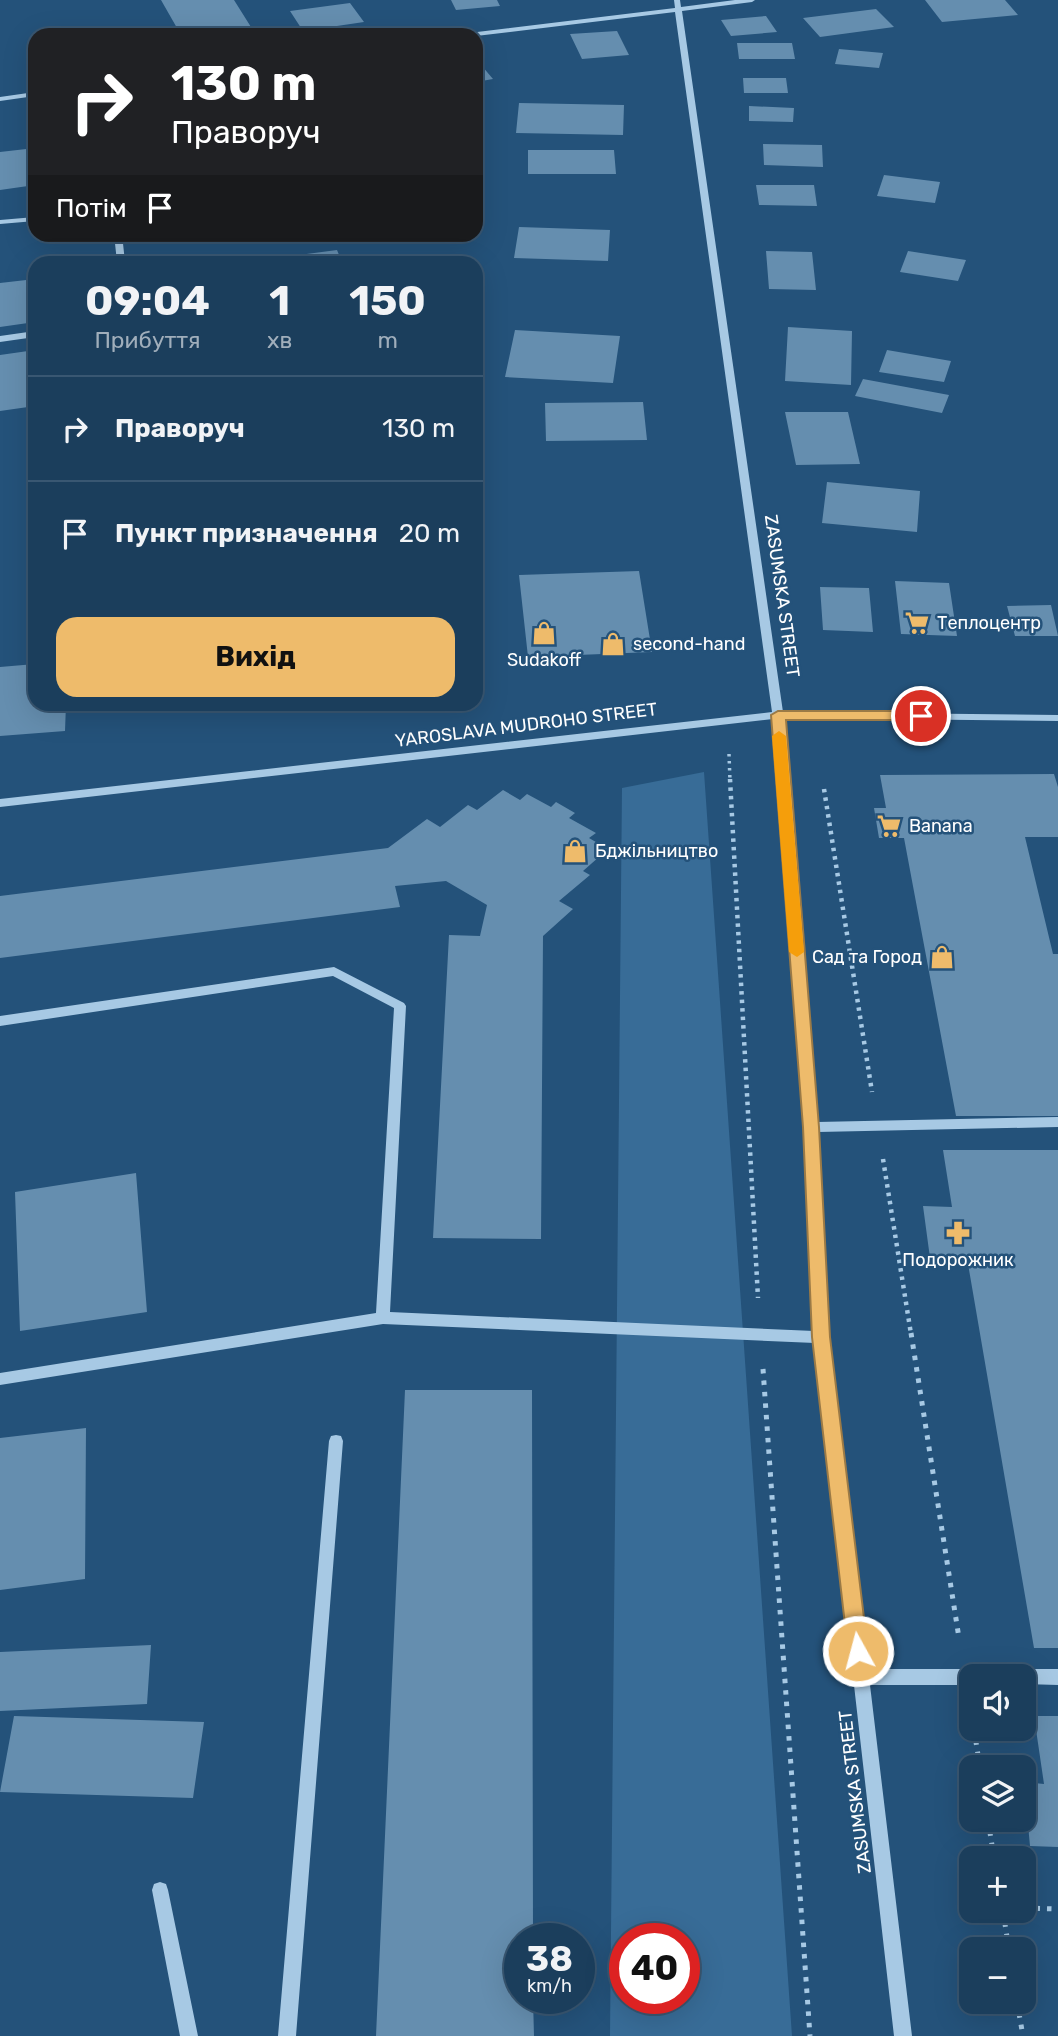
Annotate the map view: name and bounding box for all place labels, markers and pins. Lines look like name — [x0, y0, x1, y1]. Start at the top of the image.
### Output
supermarket icon: Теплоцентр — [903, 609, 931, 637]
place label: Теплоцентр — [937, 612, 1041, 634]
shop icon: Sudakoff — [530, 619, 558, 647]
shop icon: second-hand — [599, 630, 627, 658]
place label: second-hand — [633, 633, 745, 655]
place label: Sudakoff — [507, 649, 582, 671]
pin — [891, 686, 951, 746]
supermarket icon: Banana — [875, 812, 903, 840]
place label: Banana — [909, 815, 973, 837]
shop icon: Бджільництво — [561, 837, 589, 865]
place label: Бджільництво — [595, 840, 718, 862]
shop icon: Сад та Город — [928, 943, 956, 971]
place label: Сад та Город — [812, 946, 922, 968]
pharmacy icon: Подорожник — [944, 1219, 972, 1247]
place label: Подорожник — [902, 1249, 1014, 1271]

